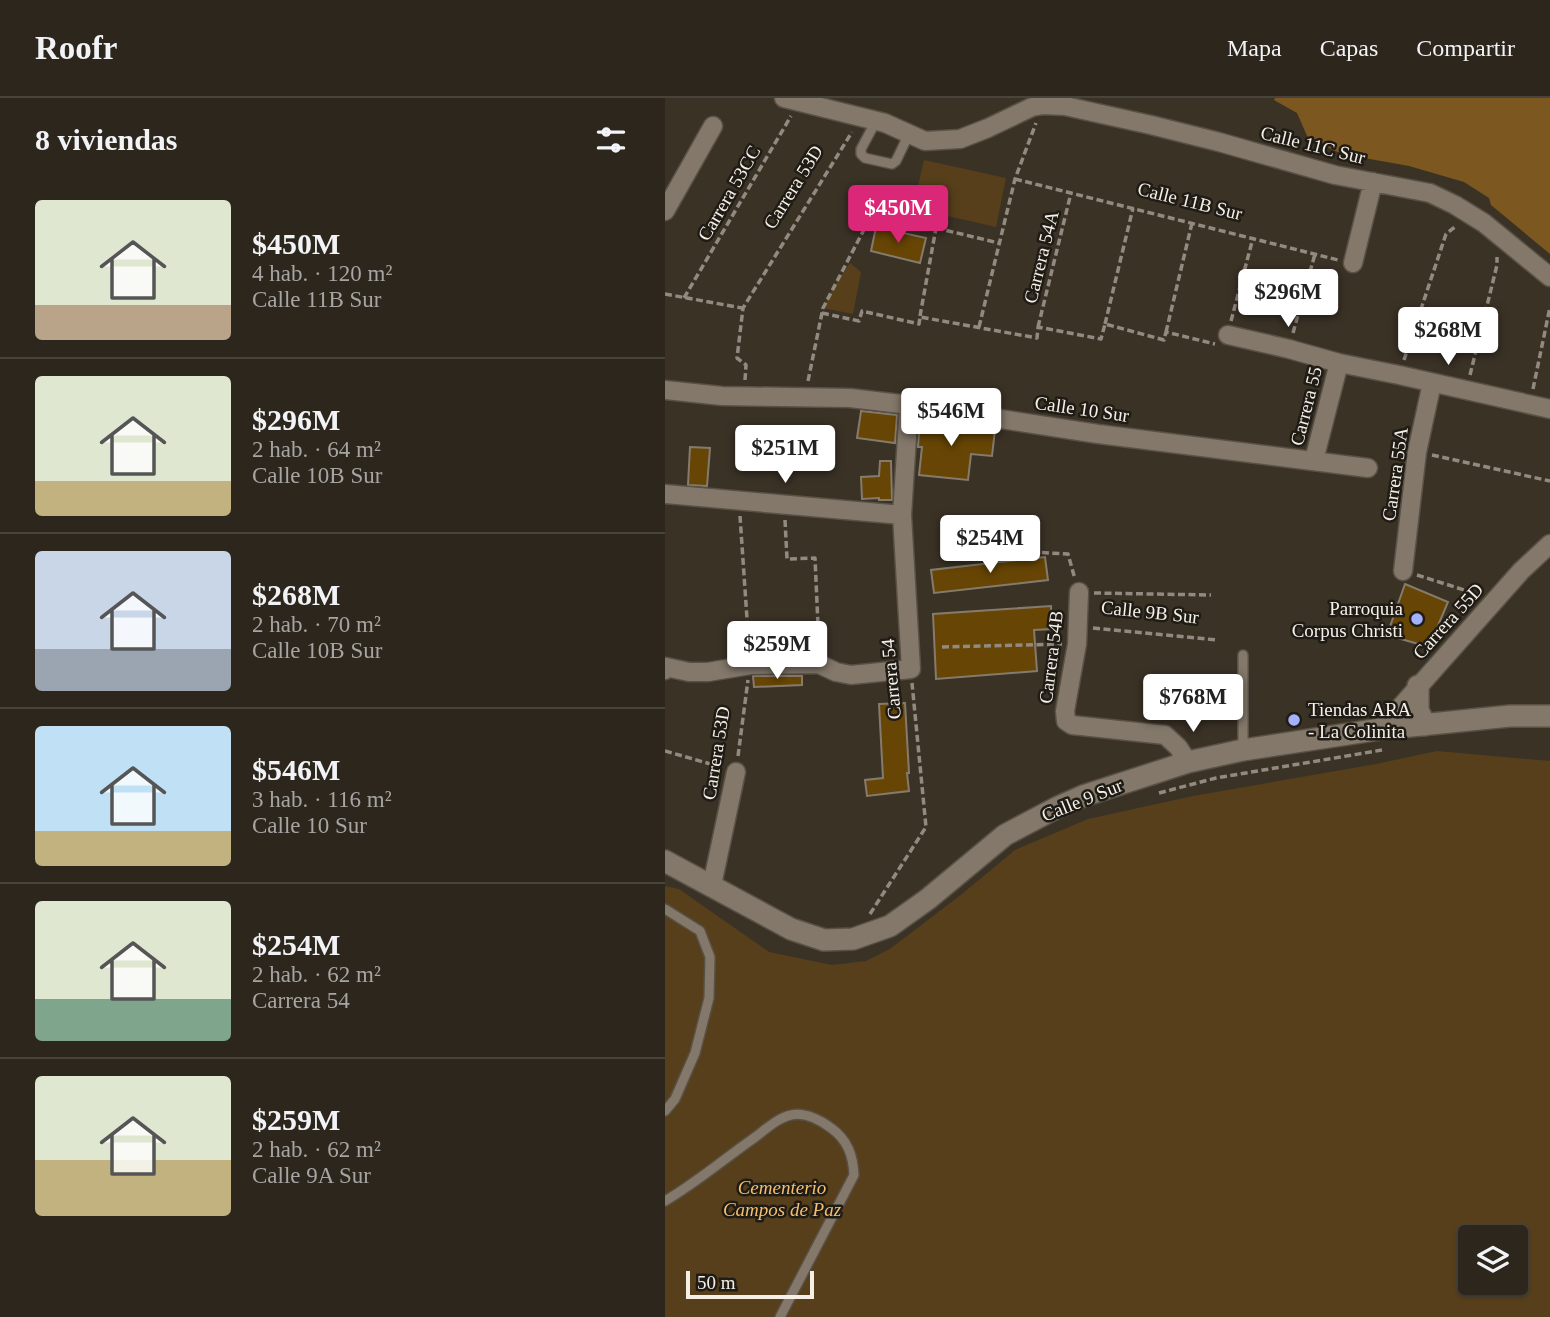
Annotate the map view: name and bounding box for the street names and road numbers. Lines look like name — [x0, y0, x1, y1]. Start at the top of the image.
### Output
street label: Calle 11C Sur — [1259, 122, 1368, 168]
street label: Carrera 53D — [759, 141, 827, 233]
street label: Carrera 53CC — [693, 142, 765, 244]
street label: Calle 11B Sur — [1136, 178, 1245, 224]
street label: Carrera 54A — [1019, 208, 1063, 305]
street label: Carrera 55 — [1286, 364, 1326, 448]
street label: Calle 10 Sur — [1034, 392, 1131, 426]
street label: Carrera 55A — [1378, 426, 1412, 522]
street label: Carrera 55D — [1409, 579, 1487, 663]
street label: Calle 9B Sur — [1100, 596, 1201, 628]
street label: Carrera 54B — [1035, 609, 1067, 705]
street label: Carrera 54 — [877, 637, 905, 720]
street label: Carrera 53D — [698, 705, 734, 801]
street label: Calle 9 Sur — [1038, 774, 1126, 826]

